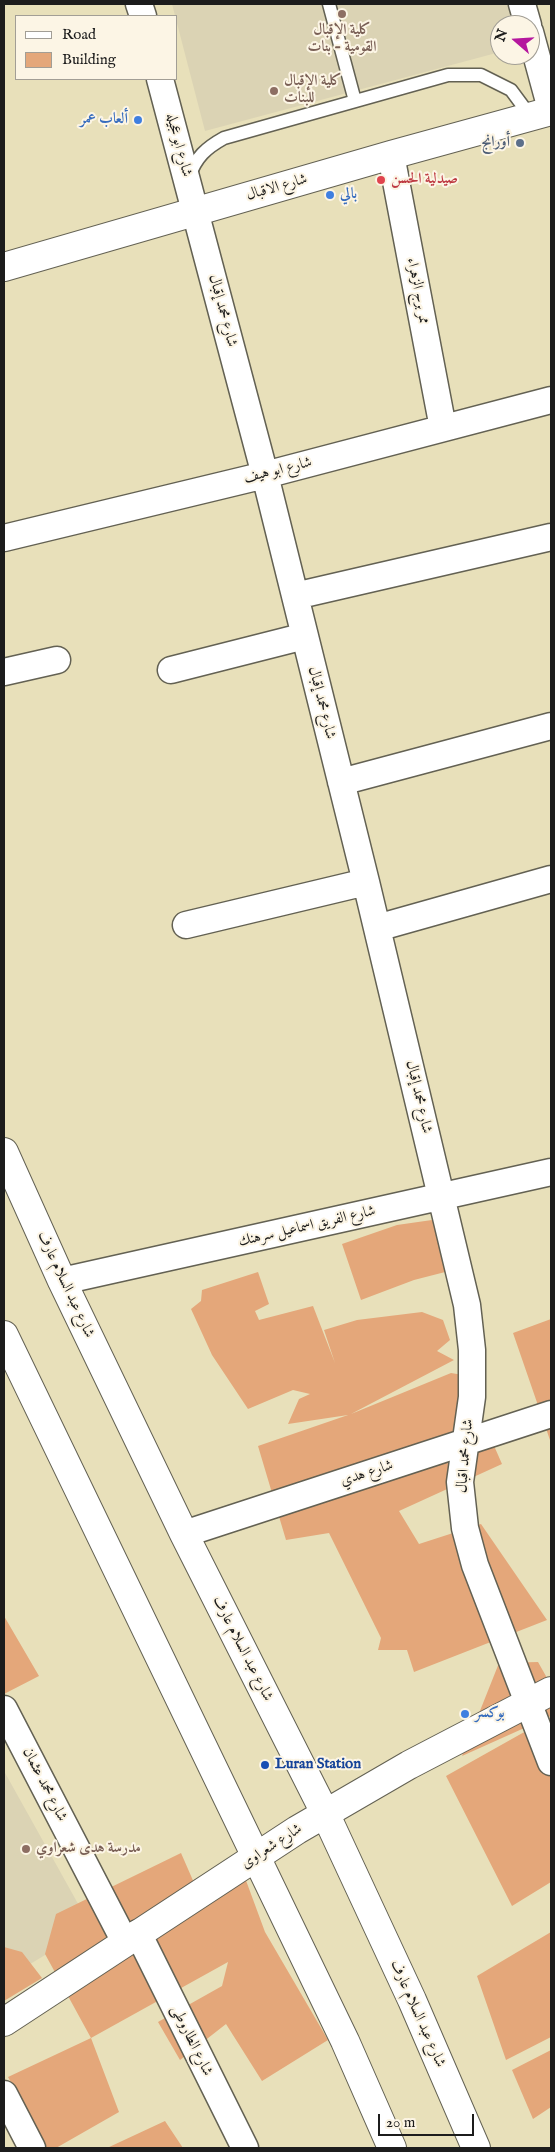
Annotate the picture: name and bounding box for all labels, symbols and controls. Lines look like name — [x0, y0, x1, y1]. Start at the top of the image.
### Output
marker: كلية الإقبال القومية - بنات — [336, 8, 348, 20]
legend — [15, 15, 178, 80]
north arrow — [490, 15, 540, 65]
place label: كلية الإقبال القومية - بنات — [308, 22, 376, 57]
text: Road — [62, 25, 96, 44]
text: N — [491, 27, 512, 44]
text: Building — [62, 50, 116, 69]
place label: كلية الإقبال للبنات — [284, 73, 342, 108]
marker: كلية الإقبال للبنات — [268, 85, 280, 97]
place label: ألعاب عمر — [80, 111, 128, 129]
street label: شارع ابو عجيله — [161, 111, 195, 179]
marker: ألعاب عمر — [132, 114, 144, 126]
place label: أورانج — [482, 134, 510, 152]
marker: أورانج — [514, 137, 526, 149]
street label: شارع الاقبال — [244, 171, 310, 205]
place label: صيدلية الحسن — [391, 171, 458, 189]
marker: صيدلية الحسن — [375, 174, 387, 186]
place label: بالي — [340, 186, 357, 204]
marker: بالي — [324, 189, 336, 201]
street label: ممر برج الزهراء — [402, 256, 432, 326]
street label: شارع محمد إقبال — [204, 273, 240, 349]
street label: شارع ابو هيف — [242, 454, 314, 488]
street label: شارع محمد إقبال — [303, 665, 339, 741]
street label: شارع محمد إقبال — [401, 1059, 435, 1135]
street label: شارع الفريق اسماعيل سرهنك — [237, 1202, 377, 1252]
street label: شارع عبد السلام عارف — [32, 1229, 98, 1341]
street label: شارع محمد اقبال — [454, 1418, 478, 1494]
street label: شارع هدي — [338, 1457, 396, 1491]
street label: شارع عبد السلام عارف — [208, 1594, 276, 1704]
place label: بوكسر — [475, 1705, 505, 1723]
marker: بوكسر — [459, 1708, 471, 1720]
street label: شارع محمد عثمان — [18, 1745, 70, 1825]
place label: Luran Station — [275, 1756, 361, 1774]
marker: Luran Station — [259, 1759, 271, 1771]
street label: شارع شعراوى — [238, 1821, 306, 1873]
place label: مدرسة هدى شعراوي — [36, 1840, 141, 1858]
marker: مدرسة هدى شعراوي — [20, 1843, 32, 1855]
street label: شارع عبد السلام عارف — [385, 1958, 449, 2070]
street label: شارع الطاروطى — [166, 2003, 216, 2079]
scale bar — [380, 2104, 476, 2136]
text: 20 m — [386, 2113, 415, 2132]

